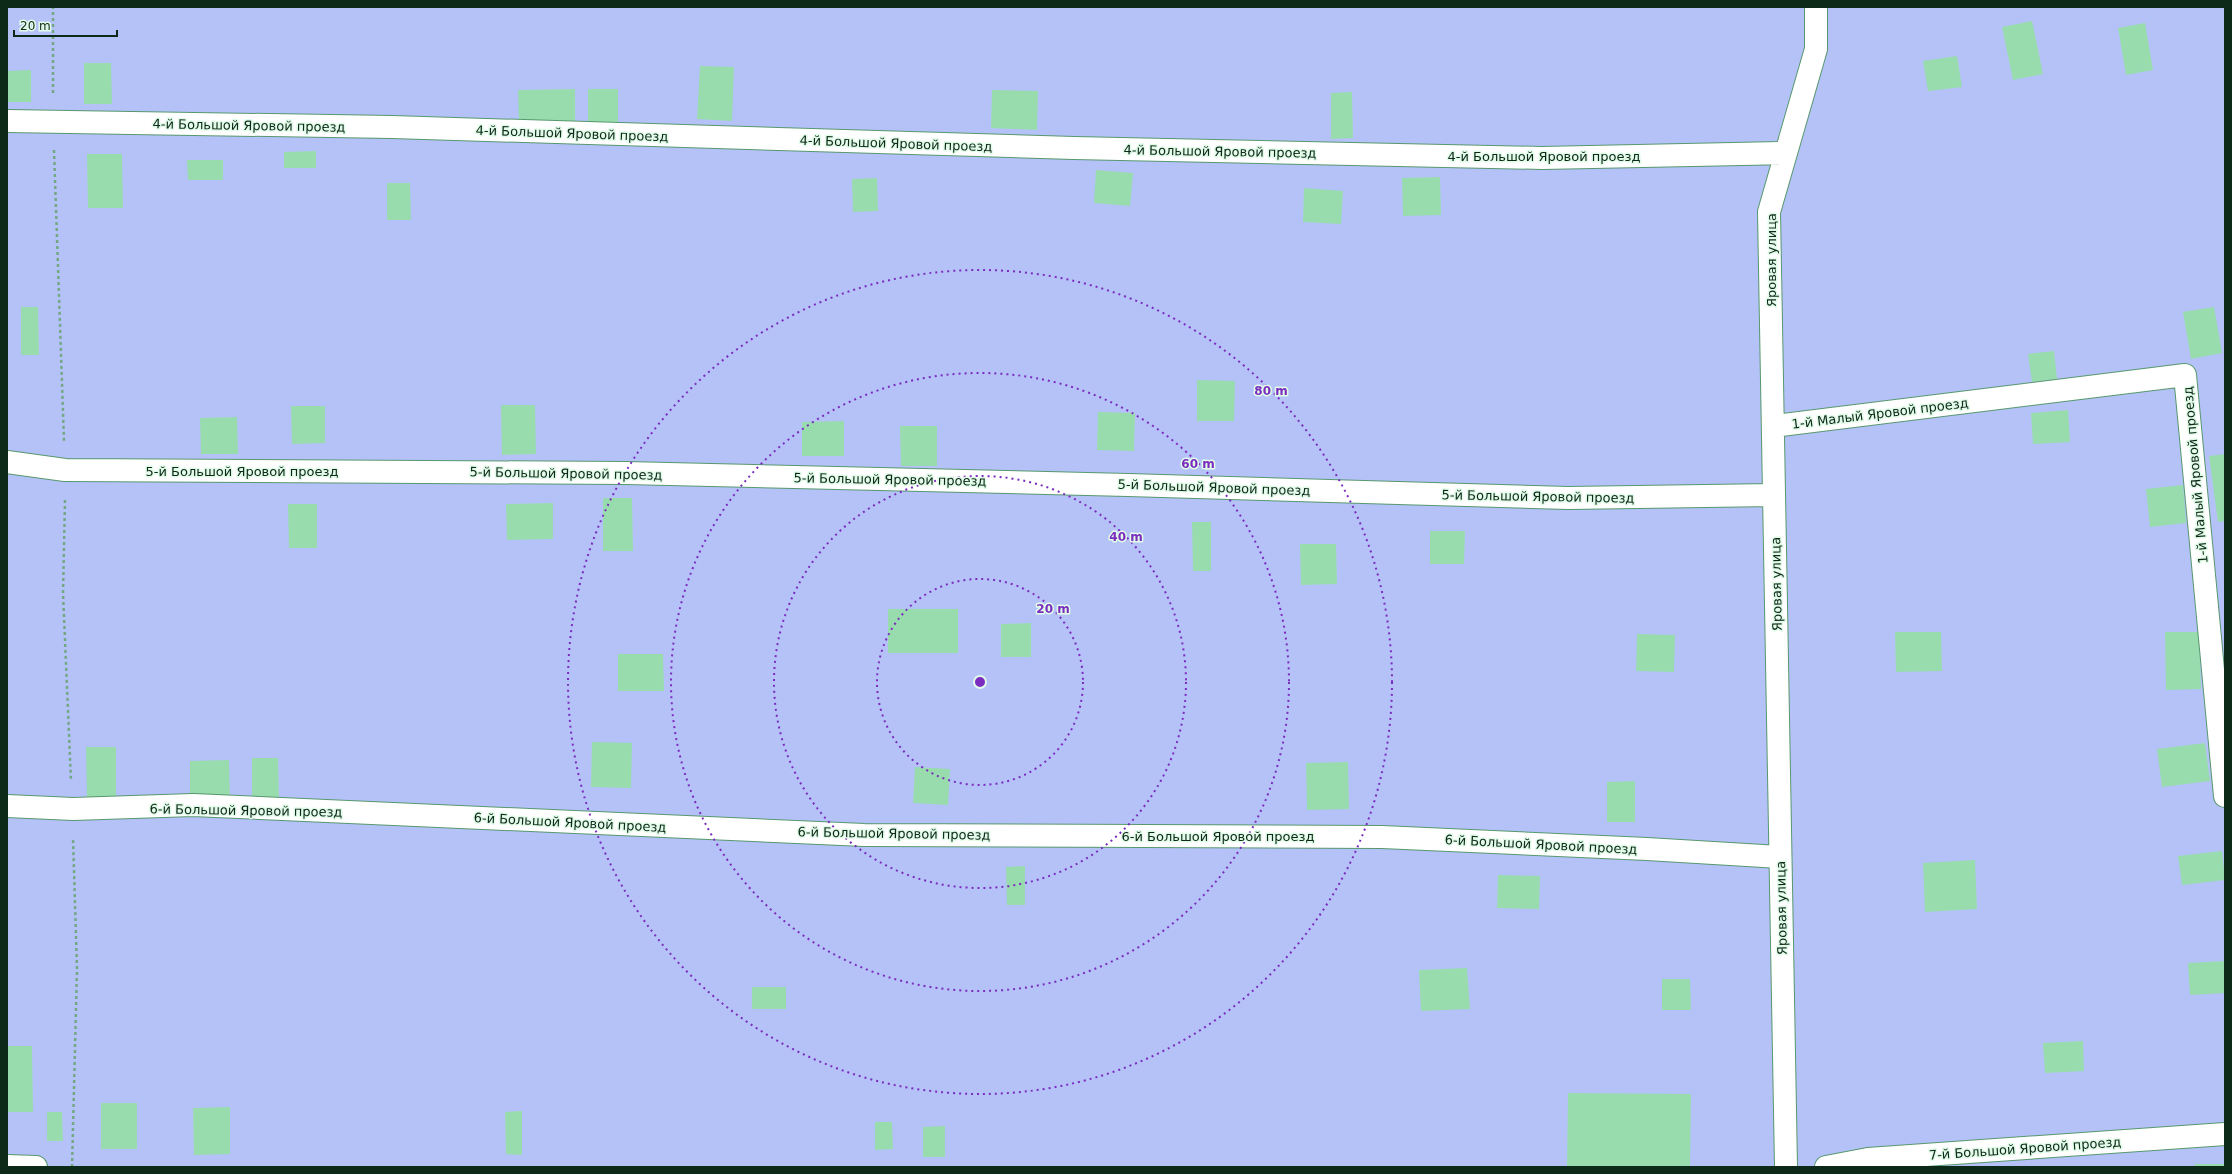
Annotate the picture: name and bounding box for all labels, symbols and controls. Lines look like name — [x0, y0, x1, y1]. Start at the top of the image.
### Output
scale bar — [14, 12, 117, 38]
text: 20 m — [20, 19, 51, 33]
street label: 4-й Большой Яровой проезд — [152, 116, 346, 135]
street label: 4-й Большой Яровой проезд — [475, 123, 669, 144]
street label: 4-й Большой Яровой проезд — [799, 133, 993, 154]
street label: 4-й Большой Яровой проезд — [1123, 142, 1317, 161]
street label: 4-й Большой Яровой проезд — [1448, 149, 1640, 164]
street label: Яровая улица — [1764, 213, 1779, 307]
text: 80 m — [1254, 384, 1288, 398]
street label: 1-й Малый Яровой проезд — [2180, 386, 2211, 564]
street label: 1-й Малый Яровой проезд — [1791, 395, 1969, 432]
text: 60 m — [1181, 457, 1215, 471]
street label: 5-й Большой Яровой проезд — [146, 464, 338, 479]
street label: 5-й Большой Яровой проезд — [469, 464, 663, 483]
street label: 5-й Большой Яровой проезд — [793, 470, 987, 489]
street label: 5-й Большой Яровой проезд — [1117, 477, 1311, 498]
street label: 5-й Большой Яровой проезд — [1441, 487, 1635, 506]
text: 40 m — [1109, 530, 1143, 544]
street label: Яровая улица — [1768, 537, 1785, 631]
text: 20 m — [1036, 602, 1070, 616]
centre of rings — [973, 675, 987, 689]
street label: 6-й Большой Яровой проезд — [149, 801, 343, 820]
street label: 6-й Большой Яровой проезд — [473, 810, 667, 835]
street label: 6-й Большой Яровой проезд — [797, 824, 991, 843]
street label: 6-й Большой Яровой проезд — [1122, 829, 1314, 844]
street label: 6-й Большой Яровой проезд — [1444, 832, 1638, 857]
street label: Яровая улица — [1773, 861, 1790, 955]
street label: 7-й Большой Яровой проезд — [1928, 1134, 2122, 1163]

